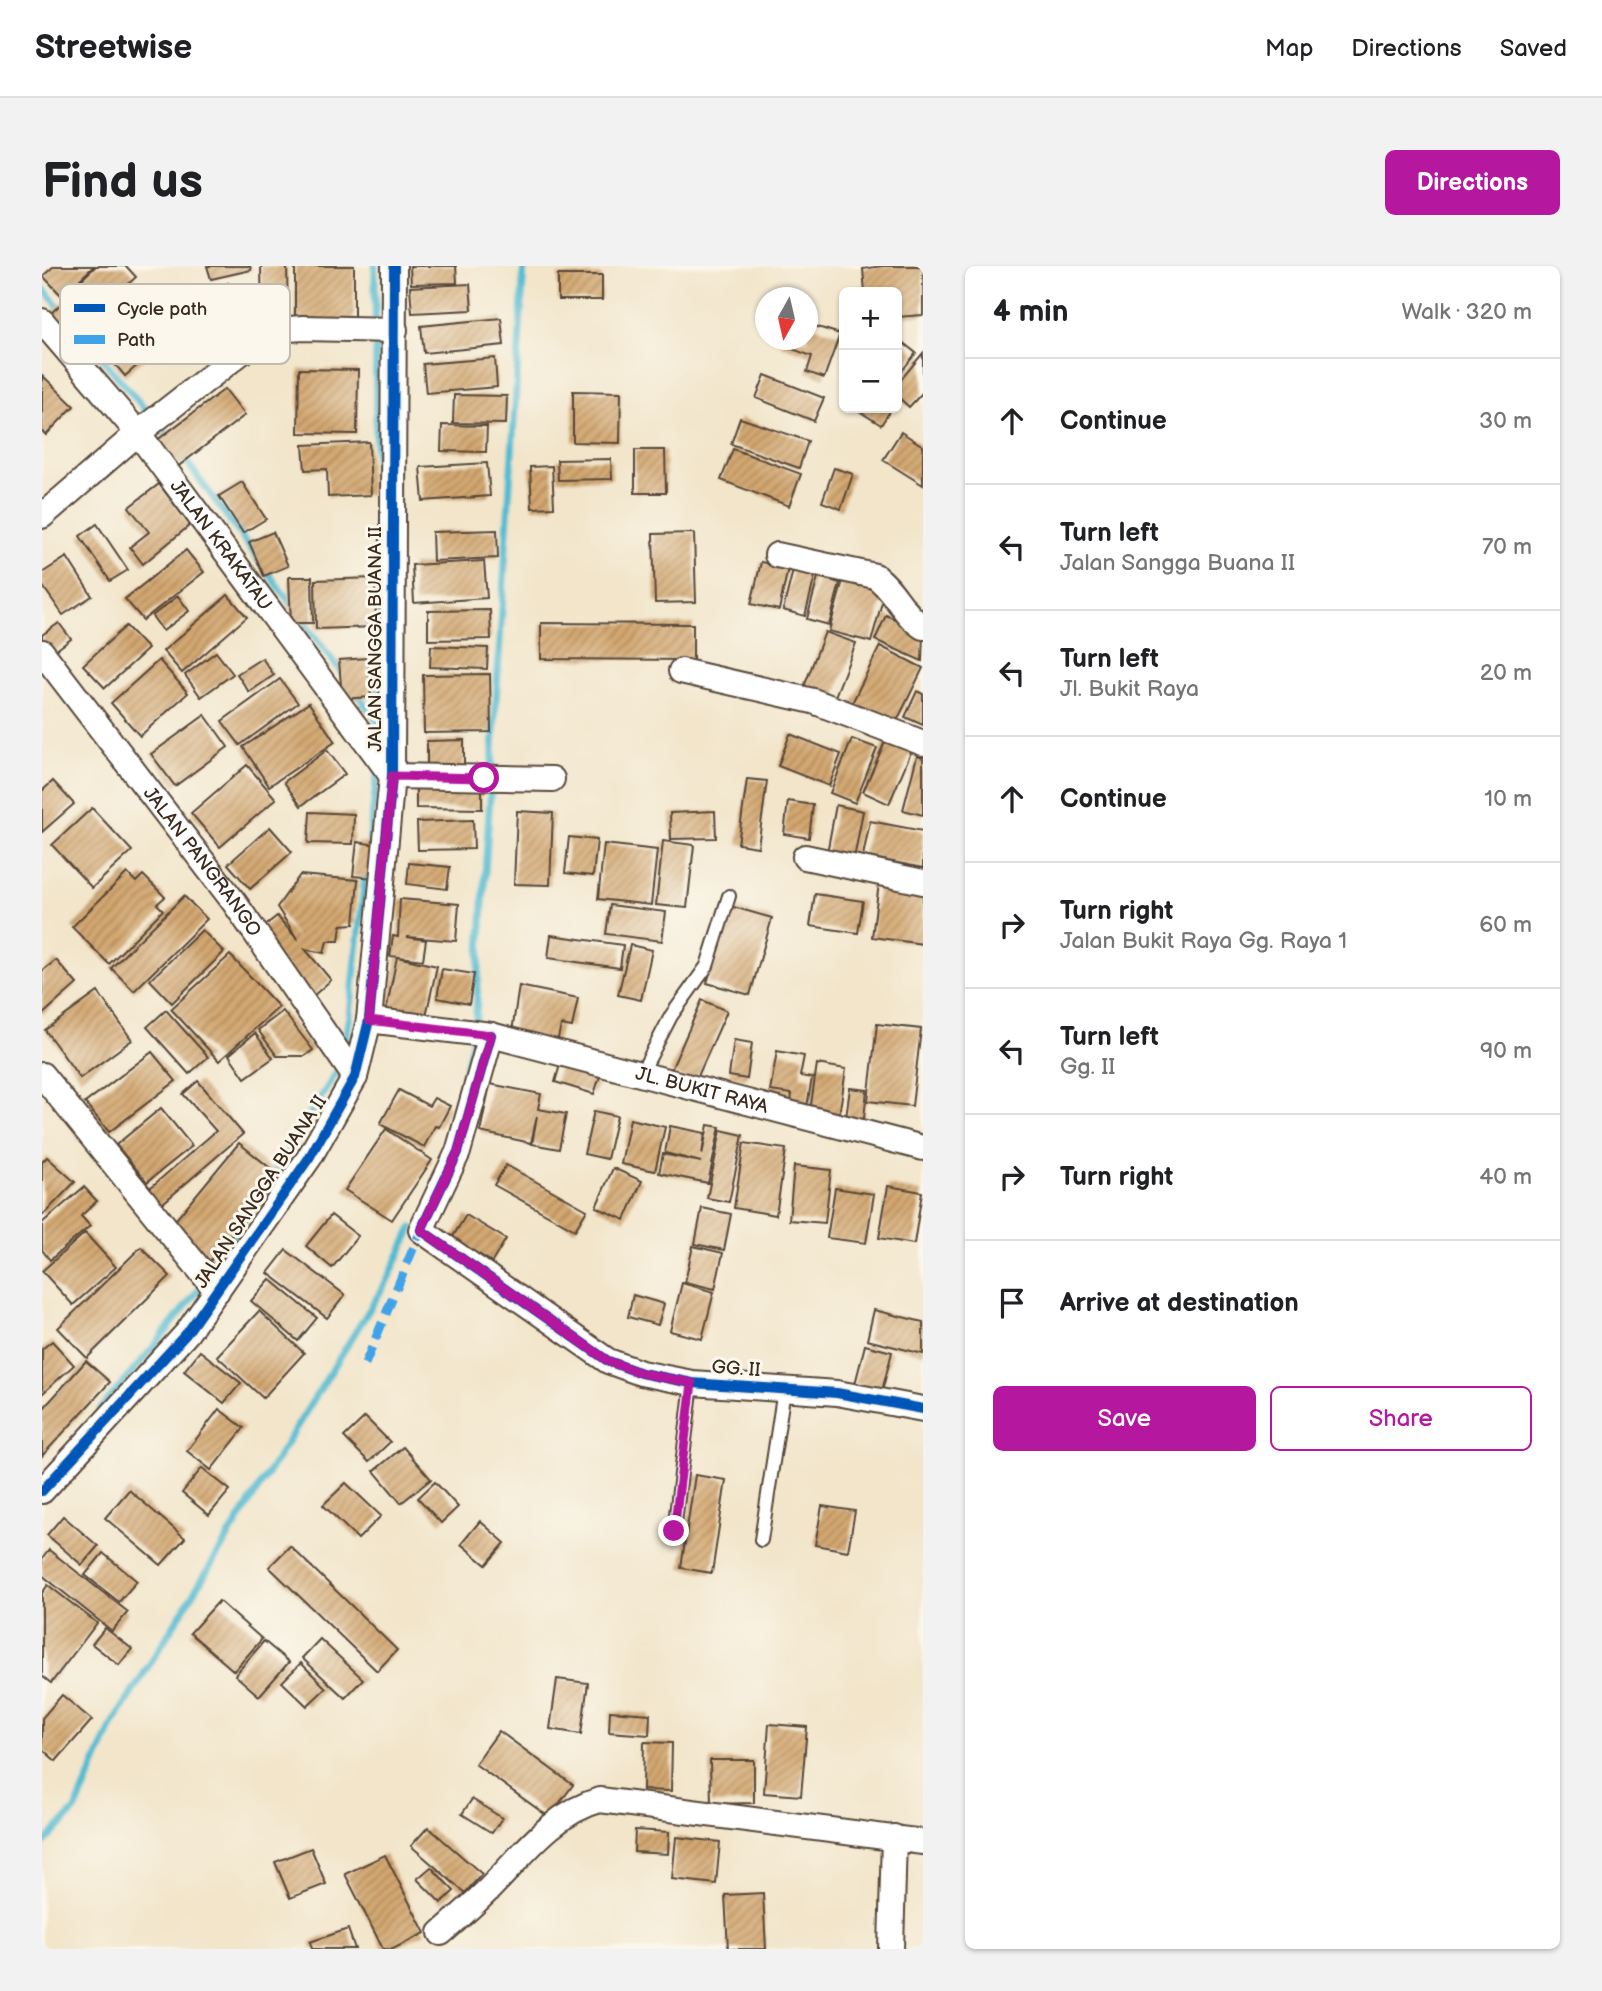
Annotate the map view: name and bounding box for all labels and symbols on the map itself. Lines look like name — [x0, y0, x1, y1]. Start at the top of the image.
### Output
legend — [60, 284, 290, 364]
north arrow — [755, 287, 818, 350]
text: Cycle path — [117, 298, 207, 321]
text: Path — [117, 329, 155, 352]
street label: JALAN KRAKATAU — [165, 475, 277, 615]
street label: JALAN SANGGA BUANA II — [364, 526, 387, 752]
route start — [468, 762, 499, 793]
street label: JALAN PANGRANGO — [138, 782, 266, 941]
street label: JL. BUKIT RAYA — [633, 1062, 771, 1119]
street label: JALAN SANGGA BUANA II — [190, 1091, 332, 1293]
street label: GG. II — [711, 1356, 761, 1382]
route end — [658, 1515, 689, 1546]

